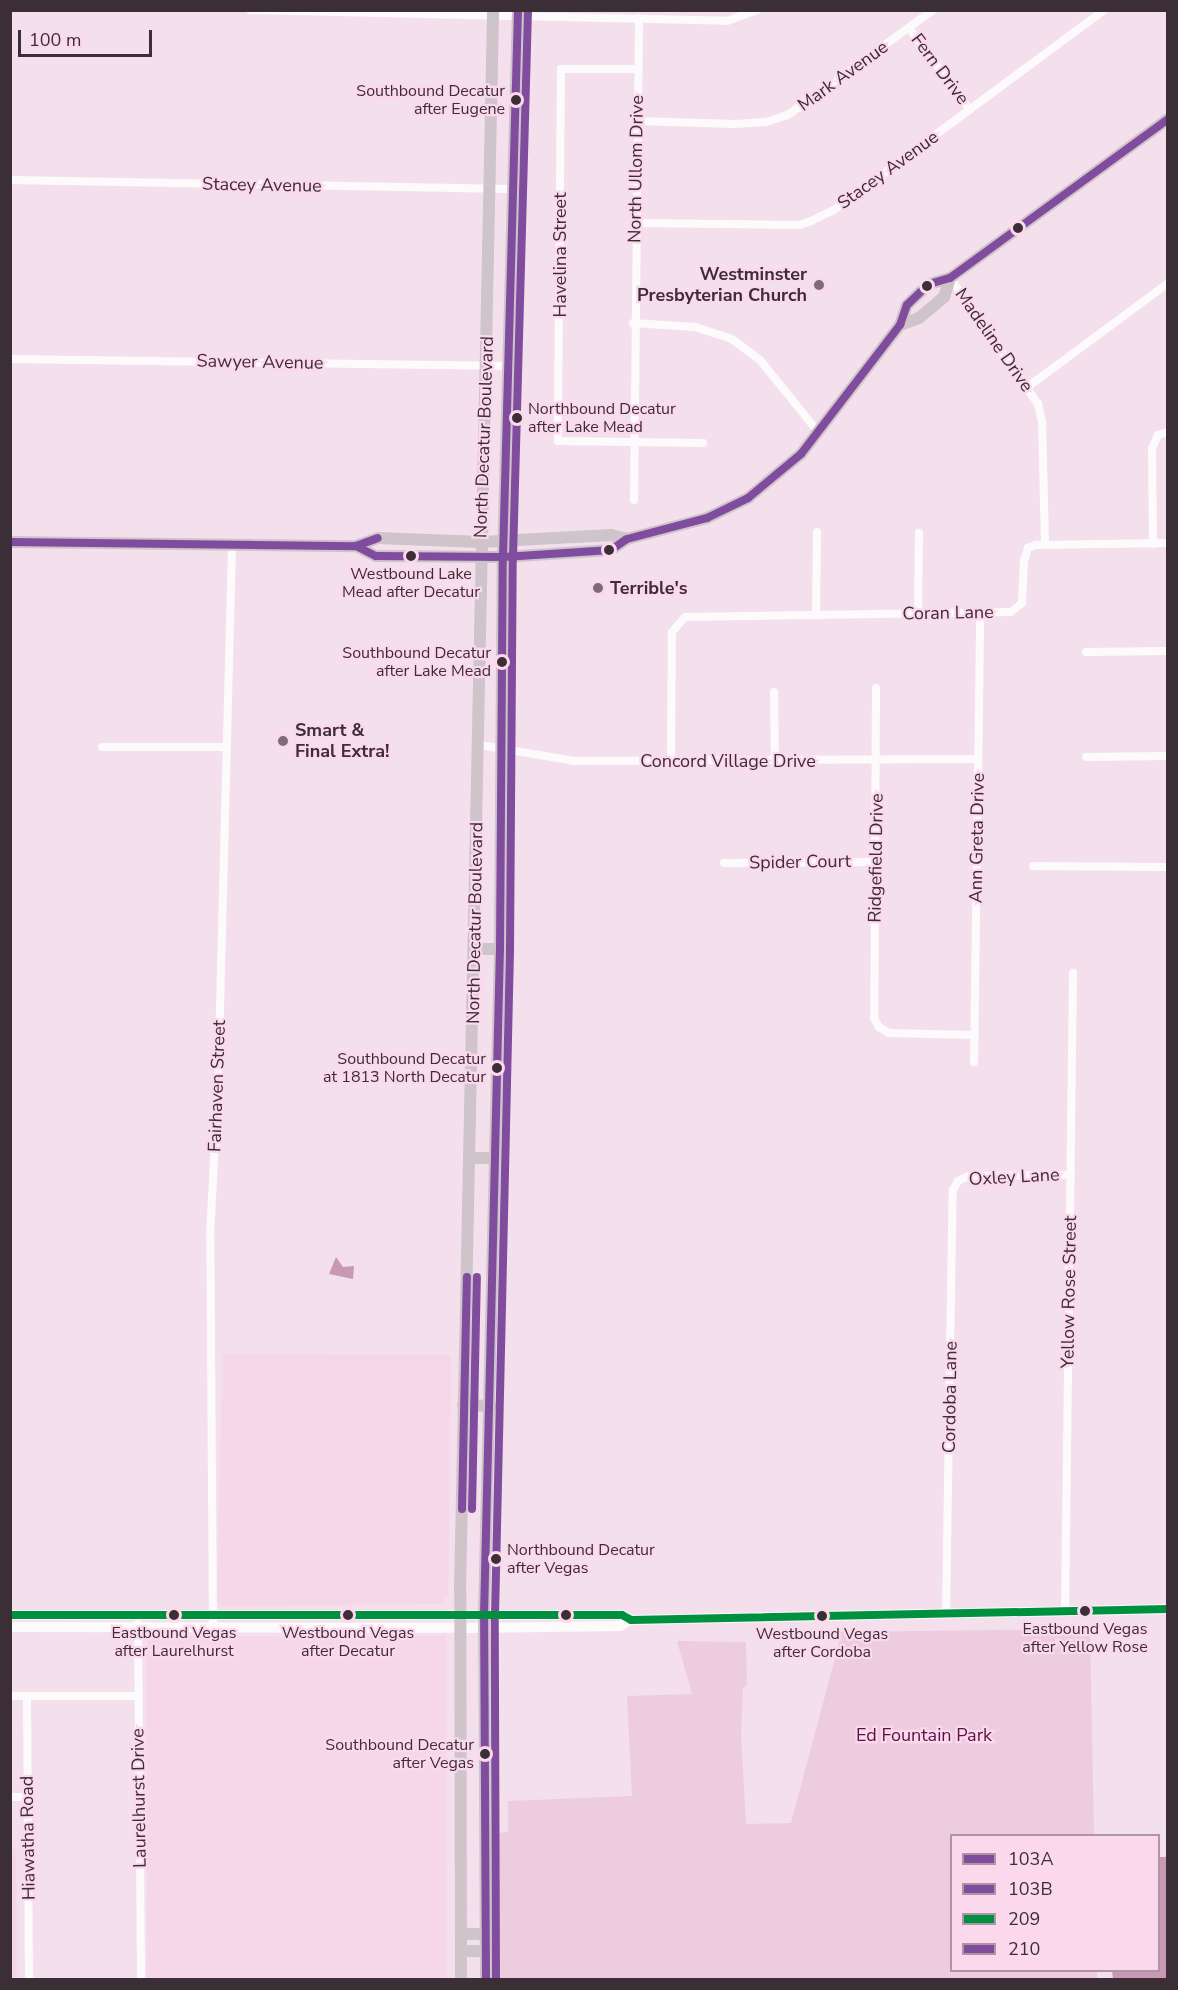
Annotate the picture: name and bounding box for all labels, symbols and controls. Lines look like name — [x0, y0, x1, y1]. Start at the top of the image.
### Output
scale bar — [21, 18, 154, 56]
text: 100 m — [29, 28, 81, 52]
street label: Fern Drive — [906, 29, 974, 109]
street label: Mark Avenue — [794, 36, 892, 116]
place label: Southbound Decatur after Eugene — [356, 81, 505, 119]
marker: Southbound Decatur after Eugene — [510, 94, 522, 106]
street label: North Ullom Drive — [624, 95, 648, 243]
street label: Stacey Avenue — [833, 126, 943, 214]
street label: Stacey Avenue — [202, 173, 322, 197]
street label: Havelina Street — [549, 193, 571, 317]
unlabelled marker — [1012, 222, 1024, 234]
place label: Westminster Presbyterian Church — [637, 264, 807, 306]
marker: Westminster Presbyterian Church — [812, 278, 826, 292]
unlabelled marker — [921, 280, 933, 292]
street label: Madeline Drive — [950, 284, 1038, 396]
street label: North Decatur Boulevard — [470, 336, 498, 538]
street label: Sawyer Avenue — [196, 350, 324, 374]
place label: Northbound Decatur after Lake Mead — [528, 399, 676, 437]
marker: Northbound Decatur after Lake Mead — [511, 412, 523, 424]
unlabelled marker — [603, 544, 615, 556]
marker: Westbound Lake Mead after Decatur — [405, 550, 417, 562]
place label: Westbound Lake Mead after Decatur — [342, 564, 480, 602]
place label: Terrible's — [610, 577, 688, 599]
marker: Terrible's — [591, 581, 605, 595]
street label: Coran Lane — [902, 601, 994, 625]
place label: Southbound Decatur after Lake Mead — [342, 643, 491, 681]
marker: Southbound Decatur after Lake Mead — [496, 656, 508, 668]
place label: Smart & Final Extra! — [295, 720, 389, 762]
marker: Smart & Final Extra! — [276, 734, 290, 748]
street label: Concord Village Drive — [640, 750, 816, 772]
street label: Ann Greta Drive — [965, 773, 989, 903]
street label: Ridgefield Drive — [864, 793, 888, 923]
street label: North Decatur Boulevard — [462, 822, 488, 1024]
street label: Spider Court — [749, 850, 851, 874]
street label: Fairhaven Street — [204, 1020, 230, 1152]
place label: Southbound Decatur at 1813 North Decatur — [323, 1049, 486, 1087]
marker: Southbound Decatur at 1813 North Decatur — [491, 1062, 503, 1074]
street label: Oxley Lane — [968, 1164, 1060, 1190]
street label: Yellow Rose Street — [1057, 1215, 1081, 1369]
street label: Cordoba Lane — [938, 1341, 962, 1453]
place label: Northbound Decatur after Vegas — [507, 1540, 655, 1578]
marker: Northbound Decatur after Vegas — [490, 1553, 502, 1565]
marker: Eastbound Vegas after Yellow Rose — [1079, 1605, 1091, 1617]
marker: Eastbound Vegas after Laurelhurst — [168, 1609, 180, 1621]
marker: Westbound Vegas after Decatur — [342, 1609, 354, 1621]
unlabelled marker — [560, 1609, 572, 1621]
marker: Westbound Vegas after Cordoba — [816, 1610, 828, 1622]
place label: Eastbound Vegas after Yellow Rose — [1022, 1619, 1148, 1657]
place label: Eastbound Vegas after Laurelhurst — [112, 1623, 236, 1661]
place label: Westbound Vegas after Decatur — [282, 1623, 414, 1661]
place label: Westbound Vegas after Cordoba — [756, 1624, 888, 1662]
park label: Ed Fountain Park — [856, 1724, 992, 1746]
street label: Laurelhurst Drive — [127, 1728, 151, 1868]
place label: Southbound Decatur after Vegas — [325, 1735, 474, 1773]
marker: Southbound Decatur after Vegas — [479, 1748, 491, 1760]
street label: Hiawatha Road — [16, 1776, 40, 1900]
legend — [950, 1834, 1160, 1972]
text: 103A — [1008, 1847, 1054, 1871]
text: 103B — [1008, 1877, 1053, 1901]
text: 209 — [1008, 1907, 1040, 1931]
text: 210 — [1008, 1937, 1040, 1961]

